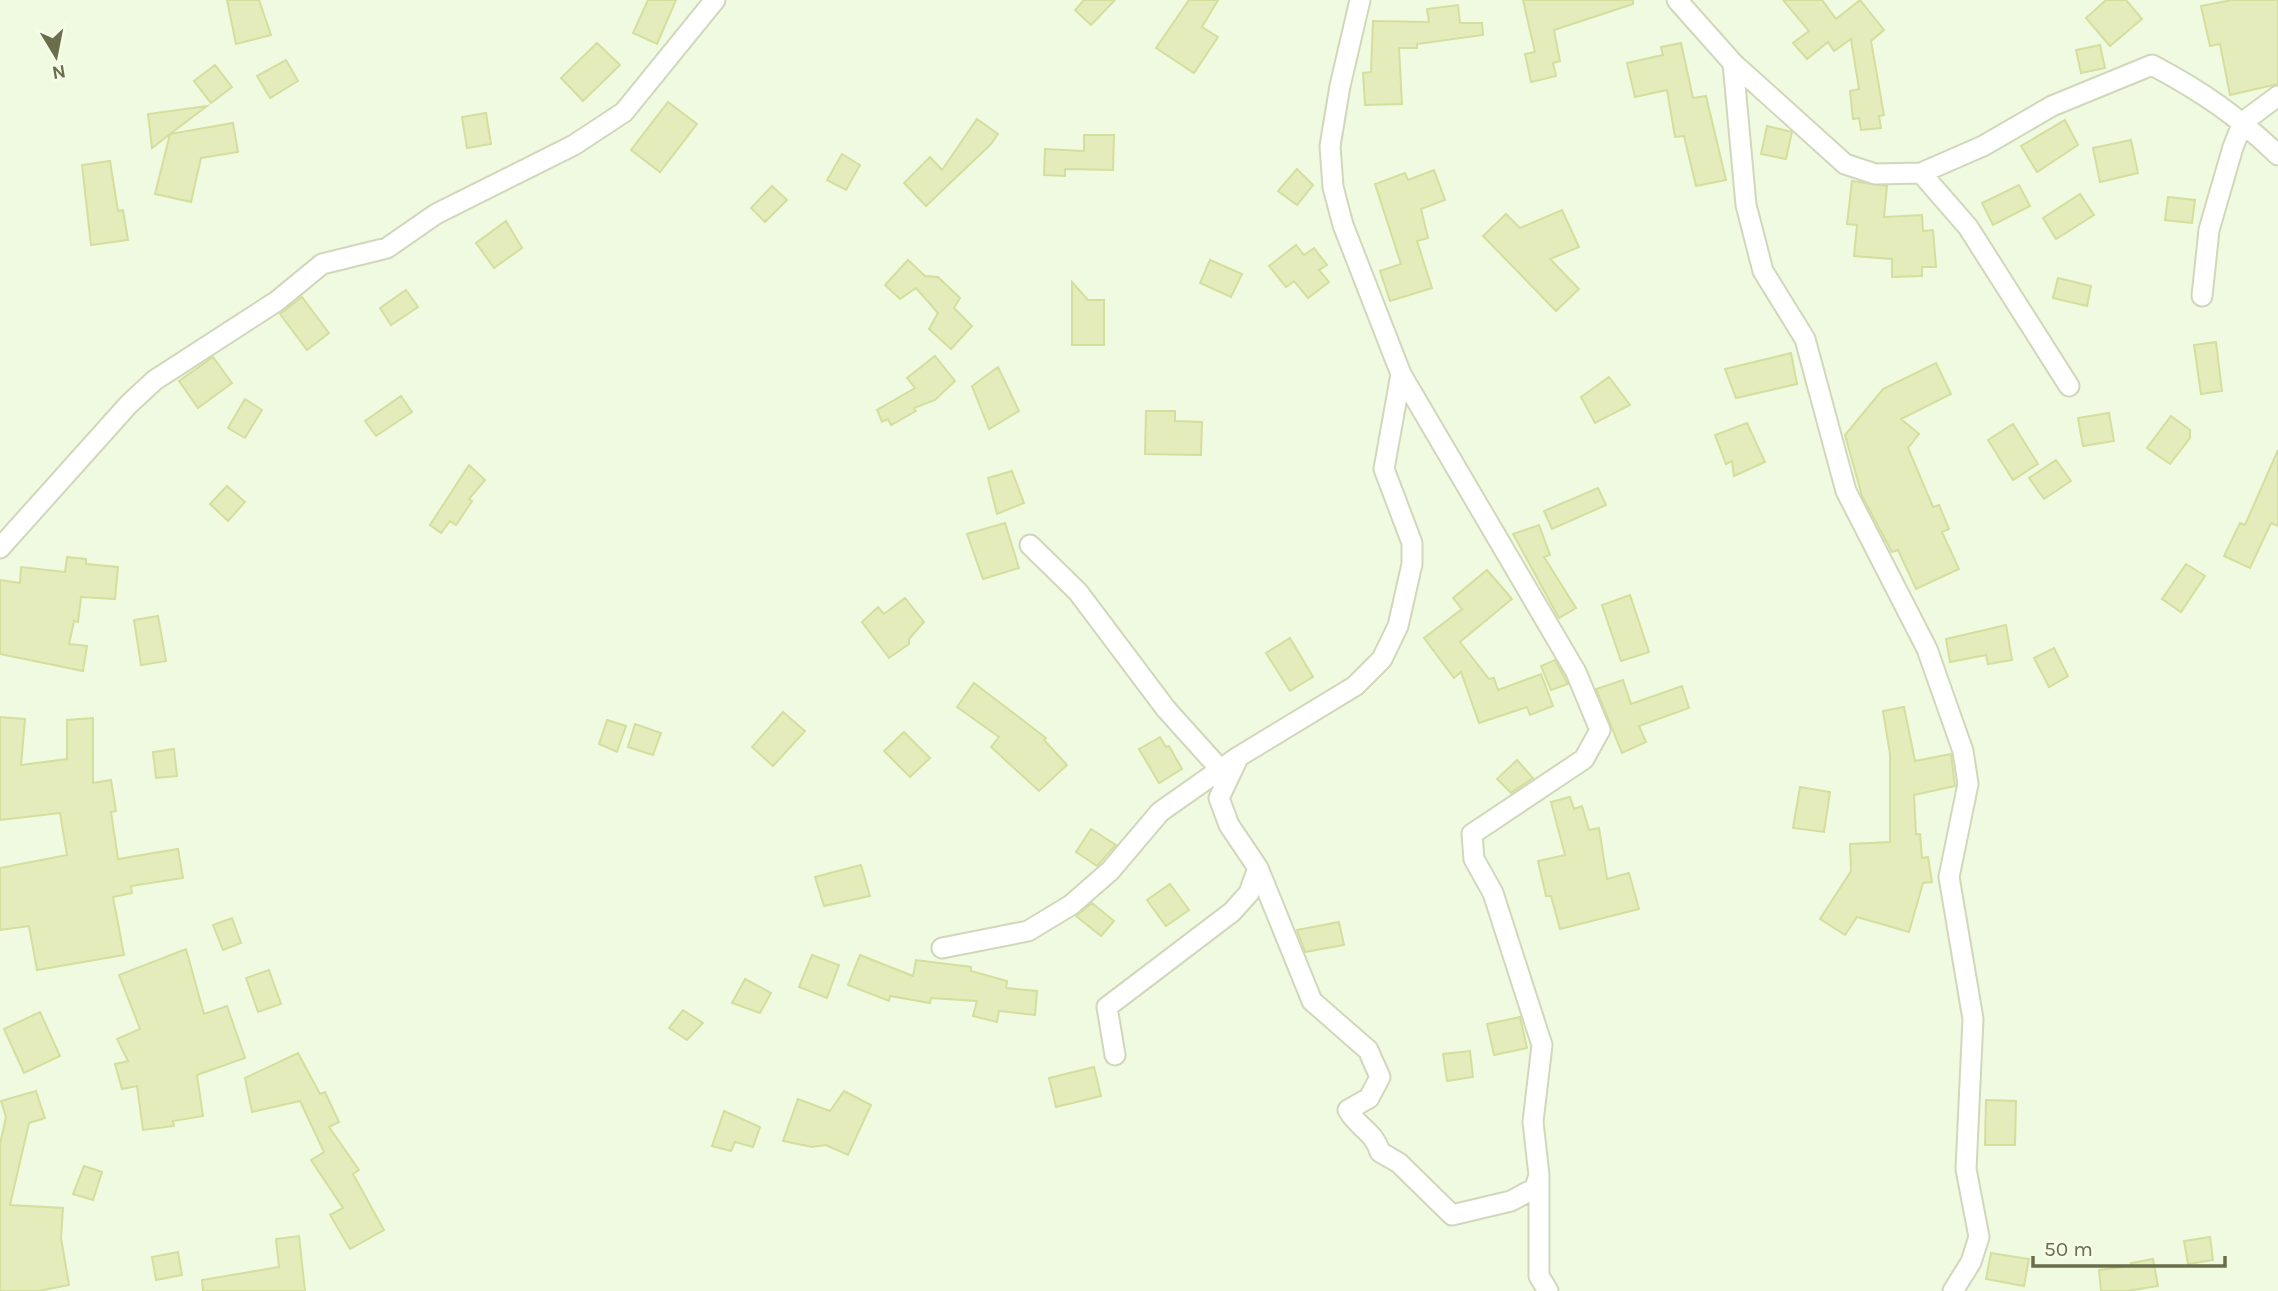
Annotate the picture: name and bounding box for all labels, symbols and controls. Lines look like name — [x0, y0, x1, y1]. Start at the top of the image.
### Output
north arrow — [21, 21, 91, 91]
text: N — [50, 60, 67, 84]
scale bar — [2033, 1224, 2226, 1268]
text: 50 m — [2044, 1237, 2093, 1261]

